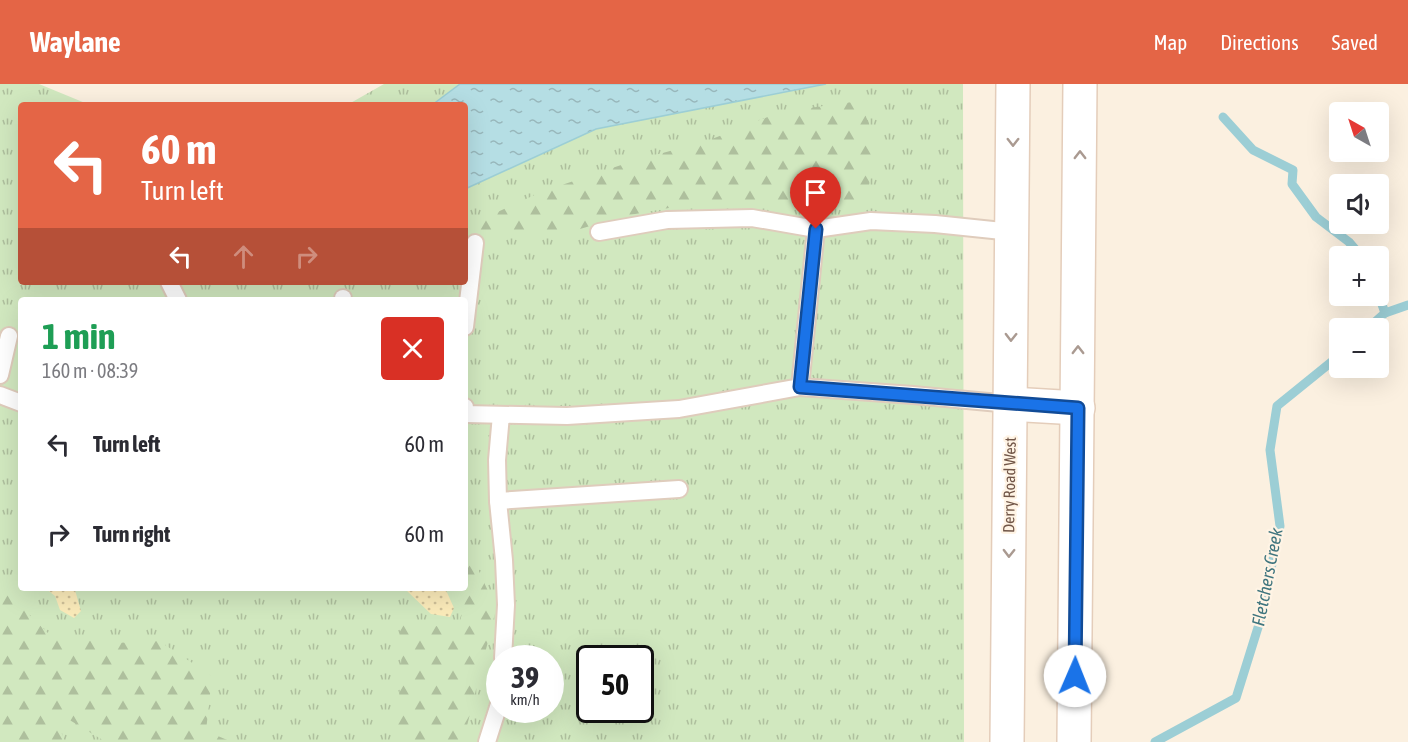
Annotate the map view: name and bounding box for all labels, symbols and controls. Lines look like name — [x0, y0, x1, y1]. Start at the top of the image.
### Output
text: Waylane — [30, 26, 121, 58]
text: Map — [1153, 30, 1187, 54]
text: Directions — [1220, 30, 1299, 54]
text: Saved — [1332, 30, 1378, 54]
north arrow — [1329, 102, 1389, 162]
map controls — [1329, 102, 1389, 378]
text: 60 m — [141, 125, 216, 173]
icon: left — [42, 126, 120, 204]
one-way arrow — [1007, 138, 1019, 147]
one-way arrow — [1074, 150, 1086, 159]
pin — [790, 167, 841, 229]
button: sound — [1329, 174, 1389, 234]
text: Turn left — [141, 175, 224, 206]
icon: arrive — [799, 176, 832, 209]
icon: left — [164, 240, 197, 273]
icon: ahead — [227, 240, 260, 273]
icon: right — [290, 240, 323, 273]
button: + — [1329, 246, 1389, 306]
text: 1 min — [42, 315, 116, 357]
button: close — [381, 317, 444, 380]
button: − — [1329, 318, 1389, 378]
one-way arrow — [1005, 333, 1017, 342]
one-way arrow — [1072, 345, 1084, 354]
text: 160 m · 08:39 — [42, 359, 138, 382]
icon: left — [42, 428, 75, 461]
text: Turn left — [93, 431, 160, 457]
text: 60 m — [404, 431, 444, 457]
street label: Derry Road West — [999, 437, 1020, 533]
icon: right — [42, 518, 75, 551]
text: Turn right — [93, 521, 170, 547]
text: 60 m — [404, 521, 444, 547]
water label: Fletchers Creek — [1247, 525, 1287, 628]
one-way arrow — [1003, 549, 1015, 558]
position arrow — [1043, 644, 1107, 708]
speed limit sign: 50 — [576, 645, 654, 723]
text: 39 — [511, 660, 539, 694]
text: km/h — [510, 691, 540, 708]

